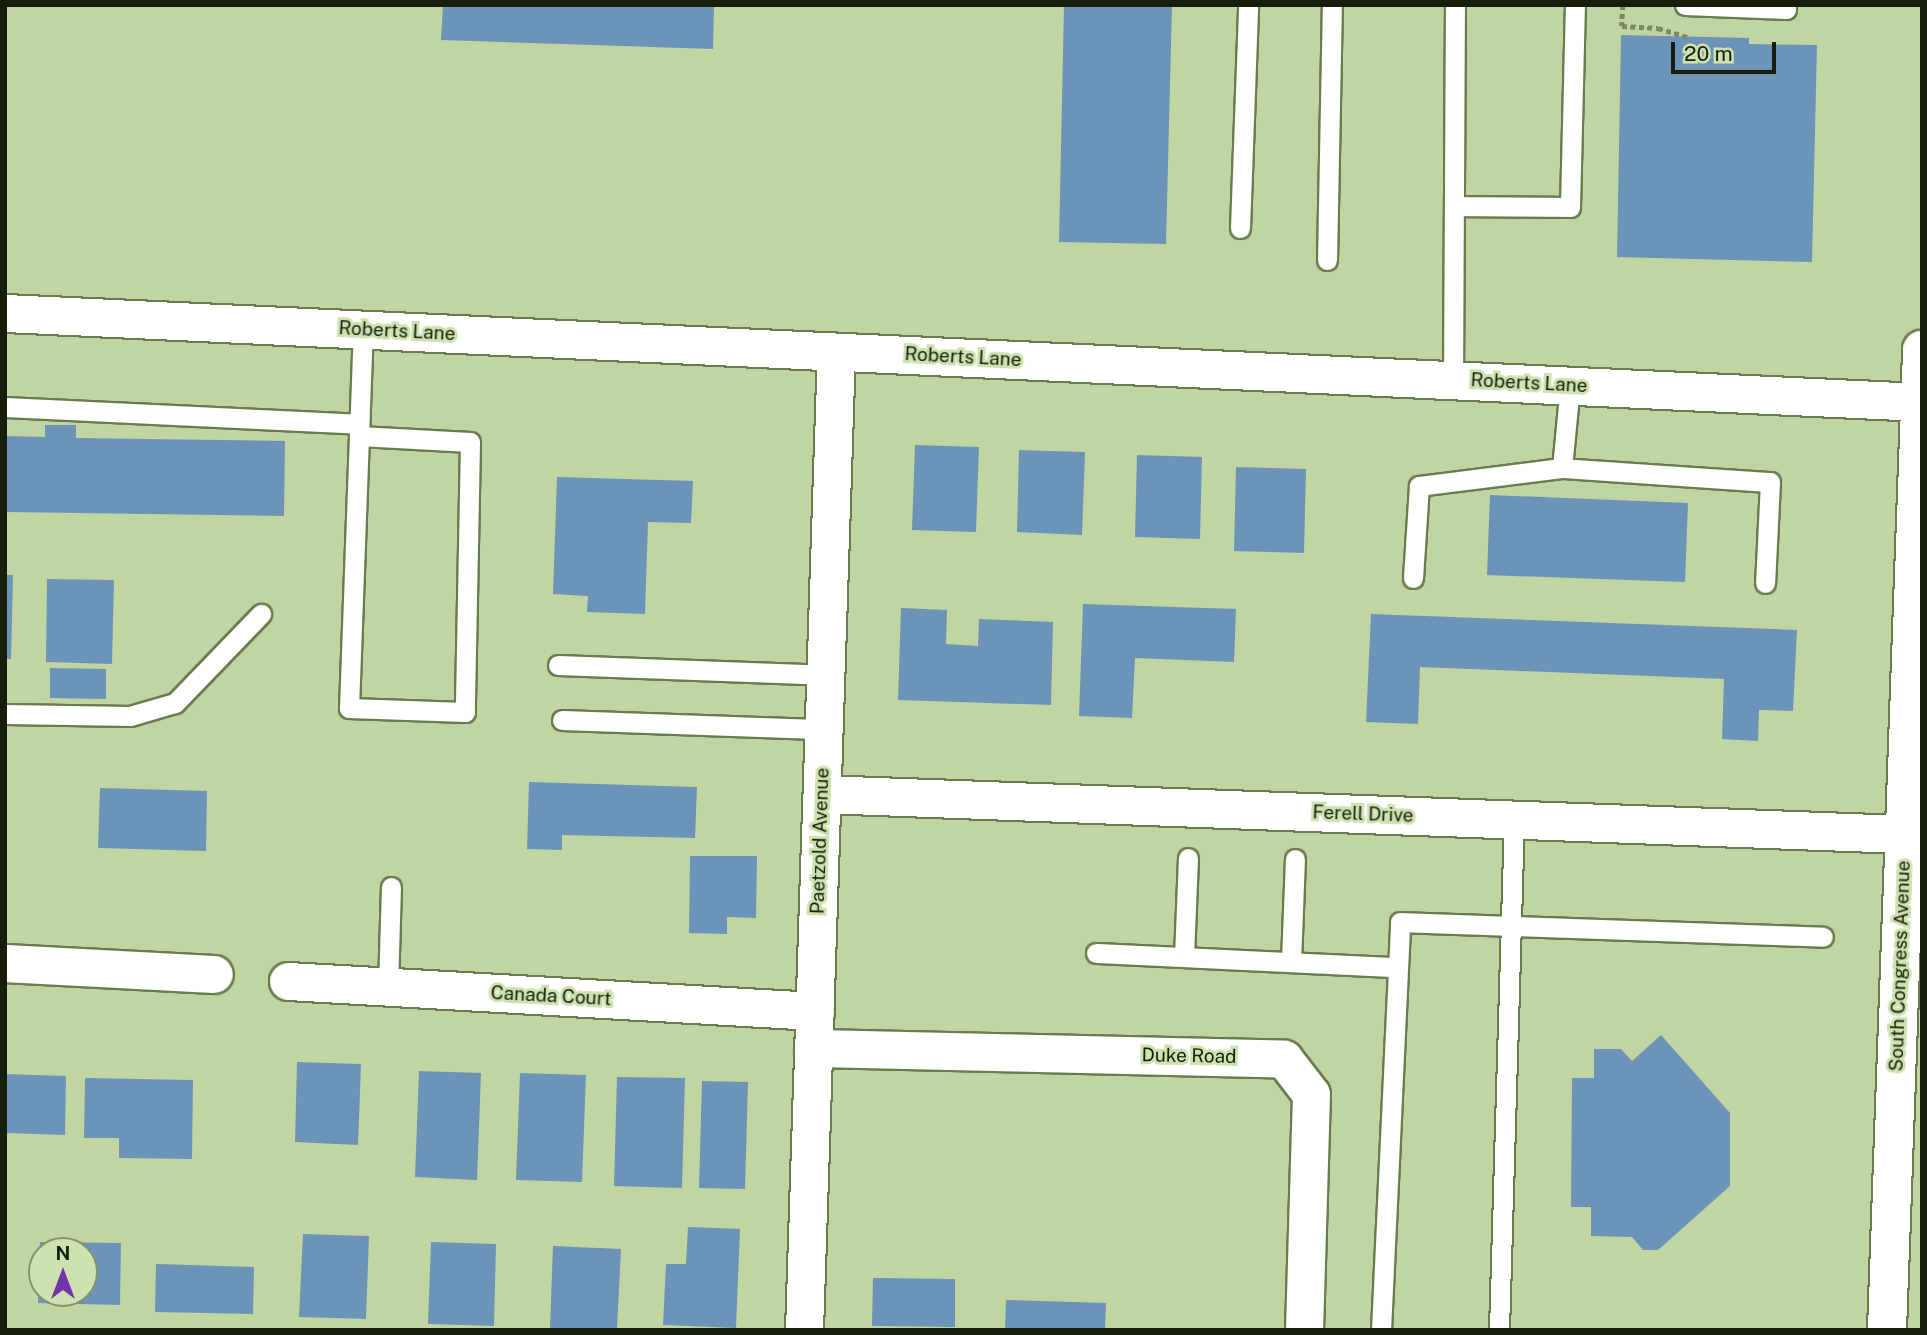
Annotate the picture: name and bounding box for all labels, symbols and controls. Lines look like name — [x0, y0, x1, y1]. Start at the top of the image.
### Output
scale bar — [1675, 28, 1780, 72]
text: 20 m — [1684, 41, 1733, 66]
street label: Roberts Lane — [338, 317, 456, 345]
street label: Roberts Lane — [904, 343, 1022, 371]
street label: Roberts Lane — [1470, 369, 1588, 397]
street label: Paetzold Avenue — [806, 767, 834, 915]
street label: Ferell Drive — [1312, 801, 1414, 827]
street label: South Congress Avenue — [1885, 860, 1915, 1072]
street label: Canada Court — [490, 981, 612, 1011]
street label: Duke Road — [1141, 1044, 1237, 1068]
north arrow — [28, 1237, 98, 1307]
text: N — [56, 1242, 70, 1264]

